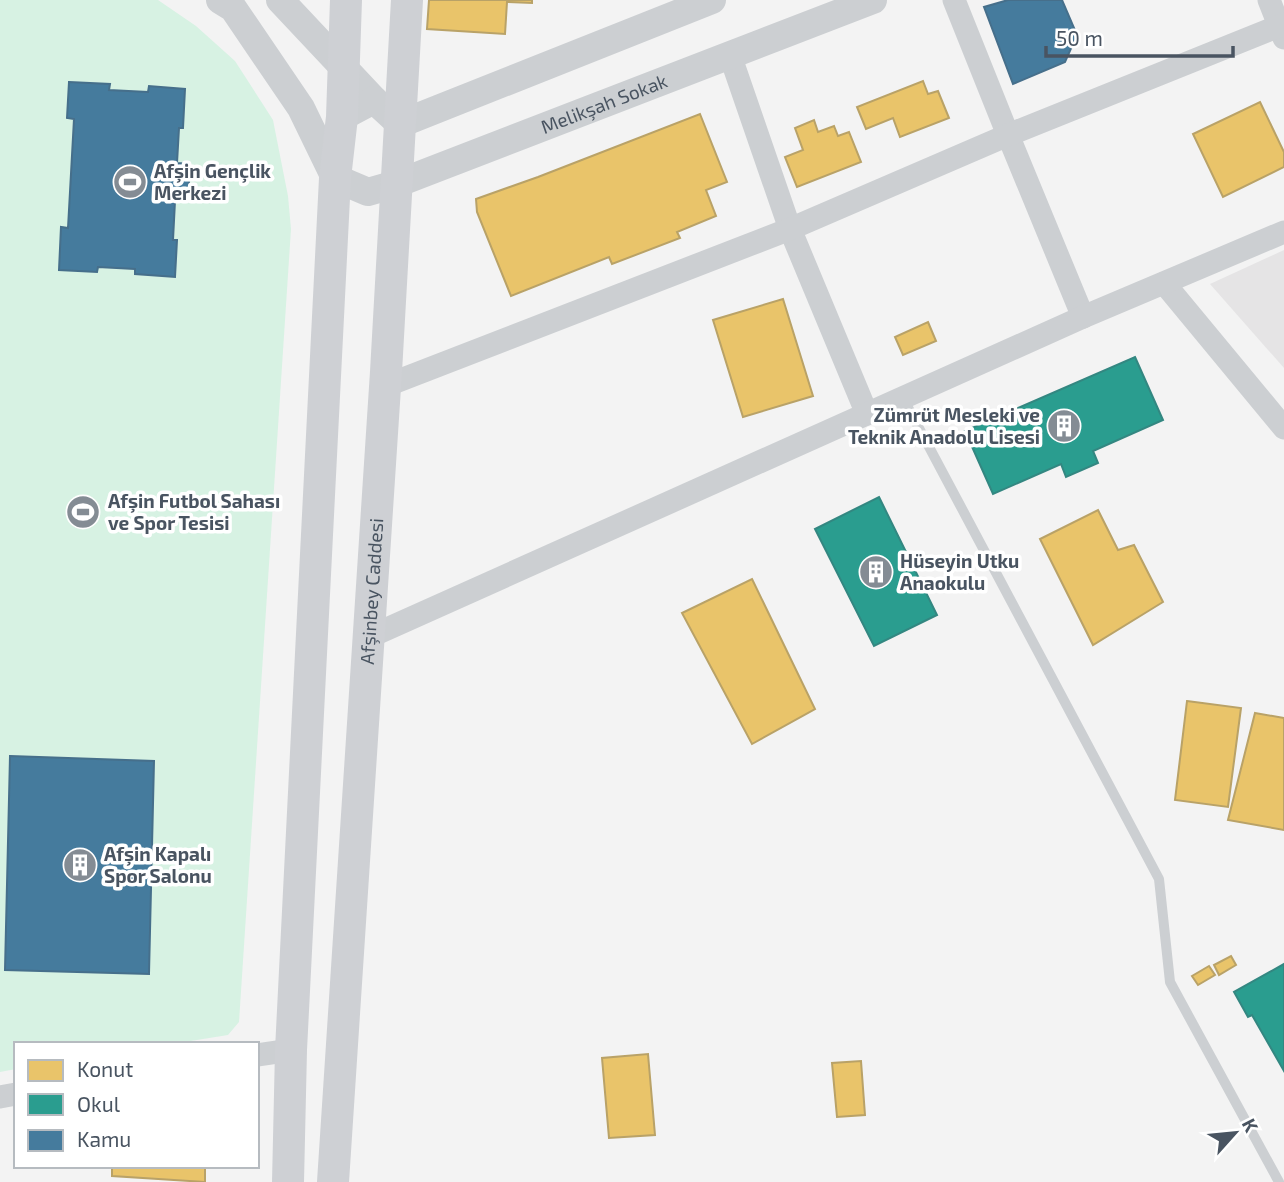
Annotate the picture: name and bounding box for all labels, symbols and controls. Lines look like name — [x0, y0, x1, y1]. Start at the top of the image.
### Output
scale bar — [1046, 14, 1233, 58]
text: 50 m — [1056, 25, 1103, 50]
street label: Melikşah Sokak — [537, 68, 671, 138]
place label: Afşin Gençlik Merkezi — [154, 159, 271, 204]
sports icon: Afşin Gençlik Merkezi — [111, 163, 149, 201]
place label: Zümrüt Mesleki ve Teknik Anadolu Lisesi — [848, 403, 1040, 448]
building icon: Zümrüt Mesleki ve Teknik Anadolu Lisesi — [1045, 407, 1083, 445]
place label: Afşin Futbol Sahası ve Spor Tesisi — [108, 489, 280, 534]
sports icon: Afşin Futbol Sahası ve Spor Tesisi — [64, 493, 102, 531]
street label: Afşinbey Caddesi — [355, 517, 387, 665]
place label: Hüseyin Utku Anaokulu — [900, 549, 1019, 594]
building icon: Hüseyin Utku Anaokulu — [857, 553, 895, 591]
place label: Afşin Kapalı Spor Salonu — [104, 842, 212, 887]
building icon: Afşin Kapalı Spor Salonu — [61, 846, 99, 884]
legend — [14, 1042, 259, 1168]
text: Konut — [77, 1056, 133, 1081]
text: Okul — [77, 1091, 121, 1116]
north arrow — [1200, 1098, 1270, 1168]
text: K — [1238, 1114, 1264, 1136]
text: Kamu — [77, 1126, 131, 1151]

